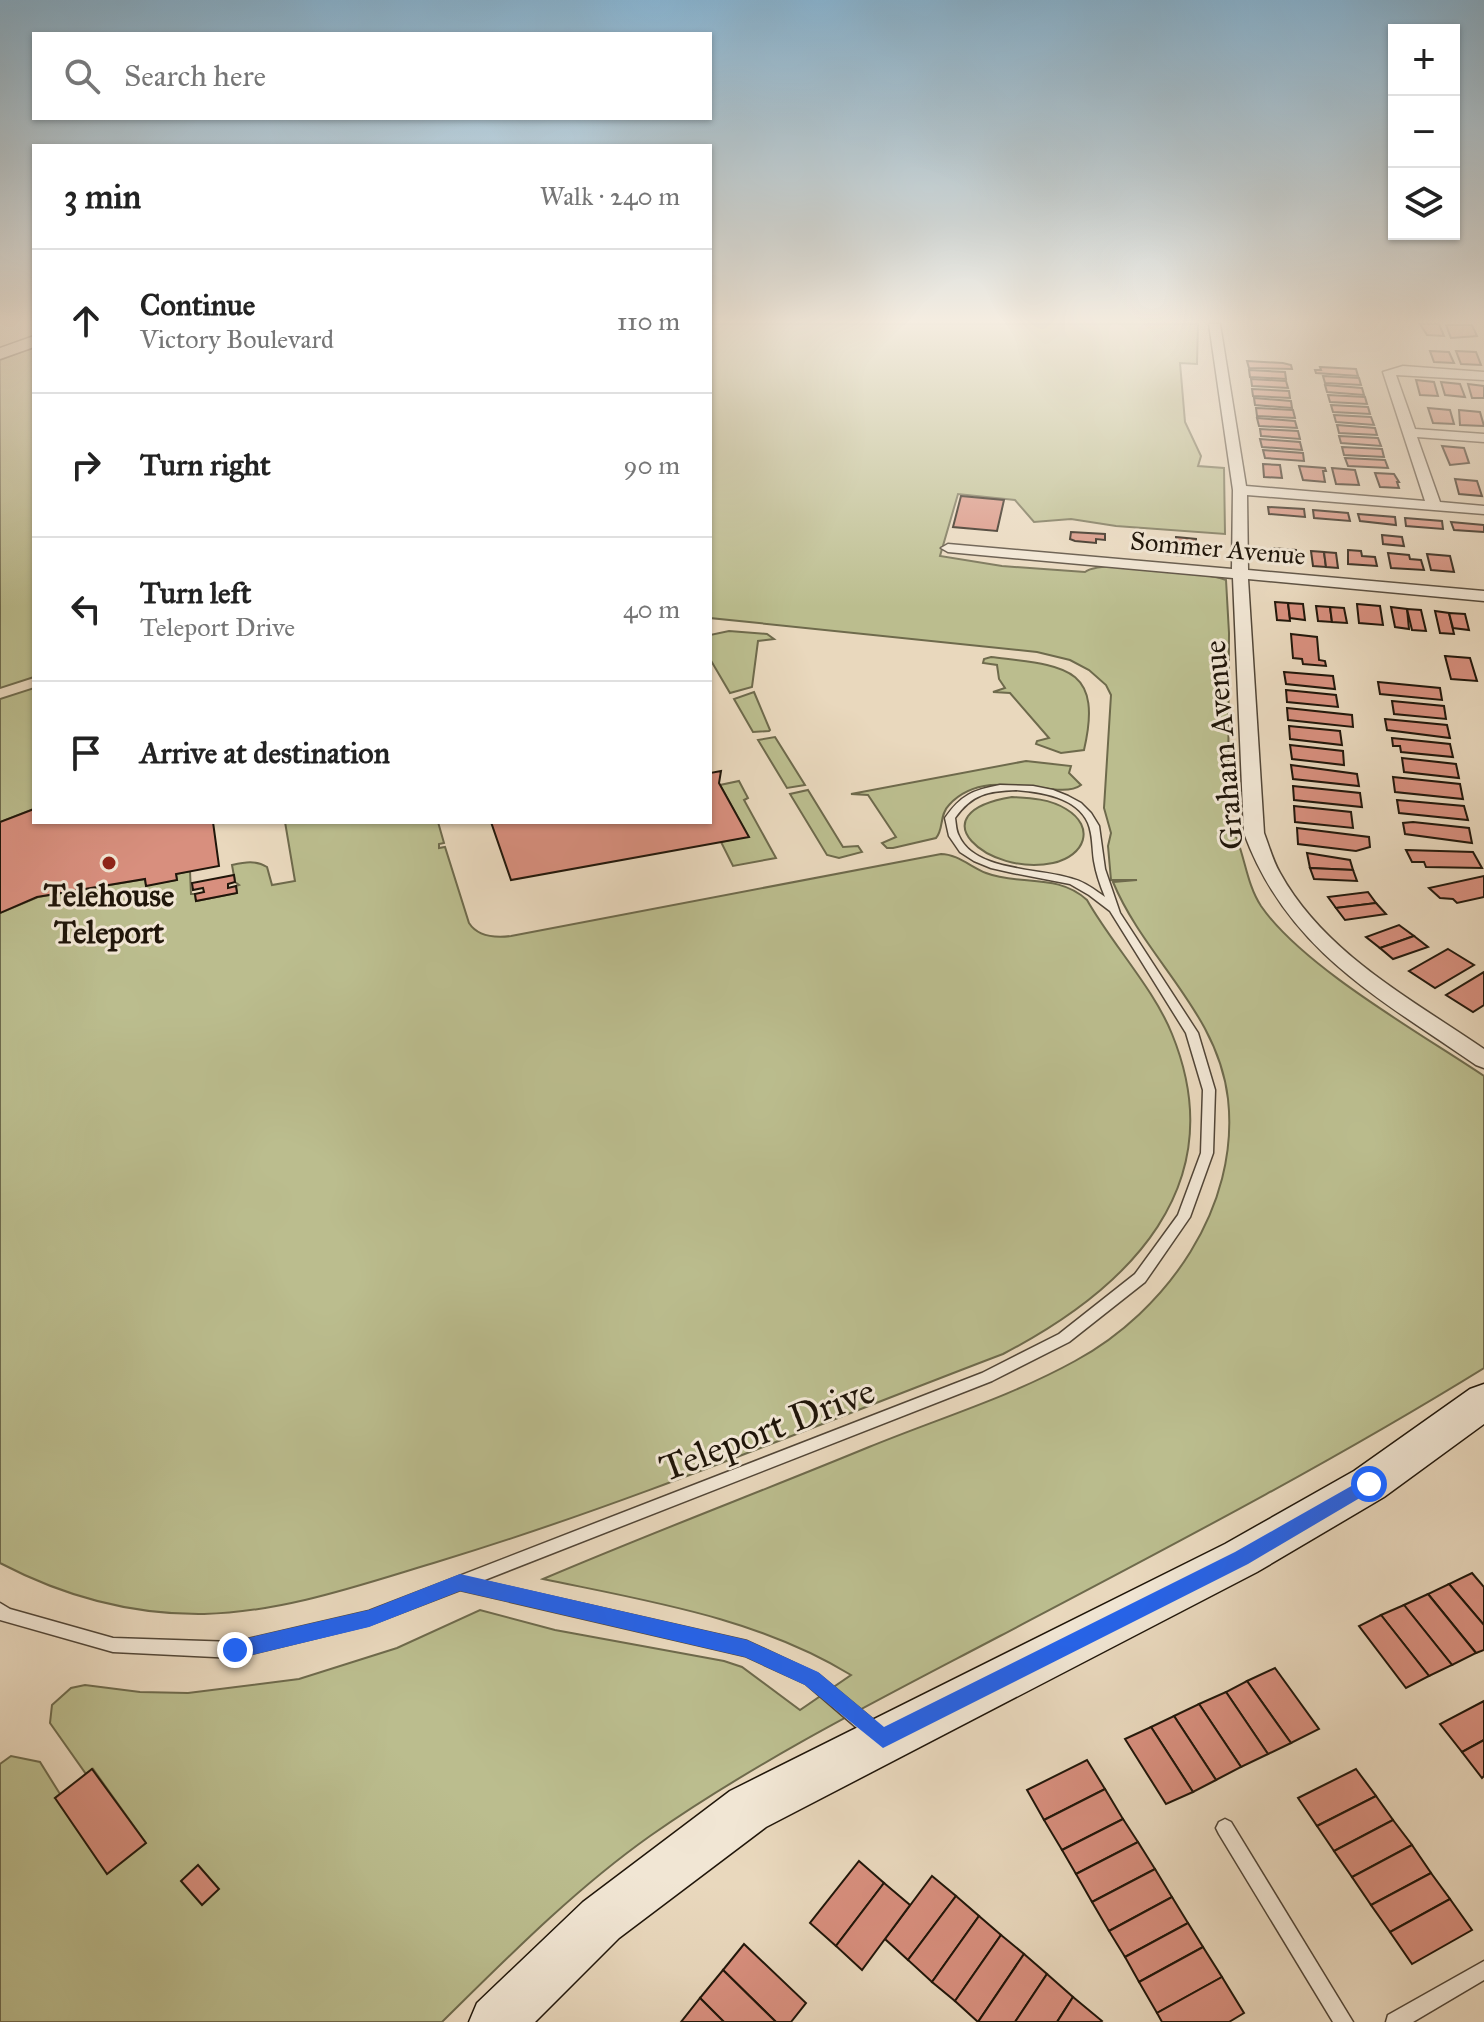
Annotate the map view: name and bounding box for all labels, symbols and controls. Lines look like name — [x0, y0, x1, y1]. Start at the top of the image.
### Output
map controls — [1388, 24, 1460, 240]
button: + — [1388, 24, 1460, 96]
search box — [32, 32, 712, 120]
icon: search — [60, 54, 104, 98]
text: Search here — [124, 58, 266, 94]
button: − — [1388, 96, 1460, 168]
button: layers — [1388, 168, 1460, 240]
text: 3 min — [64, 176, 141, 217]
text: Walk · 240 m — [540, 180, 680, 212]
text: Continue — [140, 287, 255, 323]
icon: ahead — [64, 299, 108, 343]
text: 110 m — [617, 305, 680, 337]
text: Victory Boulevard — [140, 323, 334, 355]
icon: right — [64, 443, 108, 487]
text: Turn right — [140, 447, 271, 483]
text: 90 m — [623, 449, 680, 481]
street label: Sommer Avenue — [1129, 524, 1307, 572]
text: Turn left — [140, 575, 251, 611]
icon: left — [64, 587, 108, 631]
text: 40 m — [623, 593, 680, 625]
text: Teleport Drive — [140, 611, 295, 643]
street label: Graham Avenue — [1195, 639, 1252, 851]
icon: arrive — [64, 731, 108, 775]
text: Arrive at destination — [140, 735, 390, 771]
marker: Telehouse Teleport — [100, 854, 118, 872]
place label: Telehouse Teleport — [44, 876, 174, 952]
street label: Teleport Drive — [653, 1367, 881, 1491]
route start — [1351, 1466, 1387, 1502]
route end — [217, 1632, 253, 1668]

